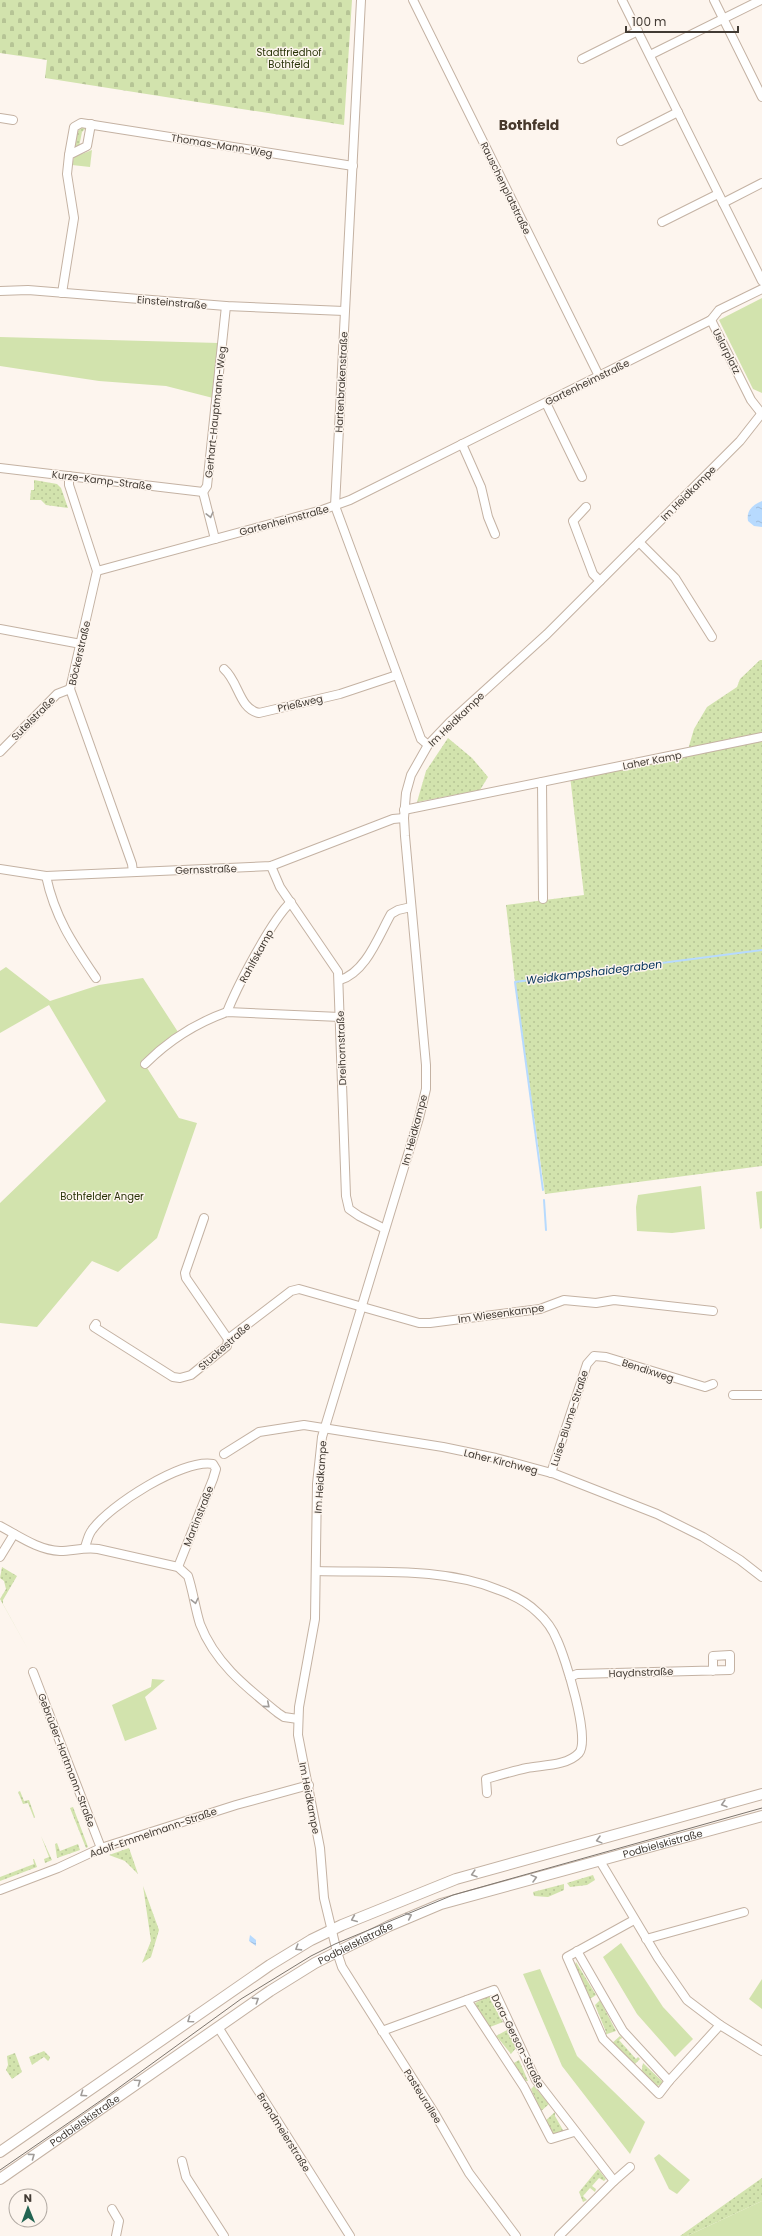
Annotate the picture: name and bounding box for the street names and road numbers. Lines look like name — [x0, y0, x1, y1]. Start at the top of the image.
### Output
street label: Thomas-Mann-Weg — [170, 130, 274, 161]
street label: Rauschenplatstraße — [477, 139, 535, 237]
street label: Einsteinstraße — [136, 292, 208, 313]
street label: Uslarplatz — [709, 326, 745, 377]
street label: Hartenbrakenstraße — [331, 331, 352, 433]
street label: Gerhart-Hauptmann-Weg — [201, 345, 230, 479]
street label: Gartenheimstraße — [542, 355, 632, 409]
street label: Im Heidkampe — [657, 462, 719, 524]
street label: Kurze-Kamp-Straße — [51, 467, 153, 494]
street label: Gartenheimstraße — [238, 501, 331, 540]
street label: Böckerstraße — [65, 619, 94, 687]
street label: Im Heidkampe — [425, 689, 488, 750]
street label: Prießweg — [276, 691, 324, 716]
street label: Sutelstraße — [8, 693, 59, 744]
street label: Laher Kamp — [621, 747, 683, 774]
street label: Gernsstraße — [175, 861, 237, 878]
street label: Rahlfskamp — [236, 927, 277, 986]
street label: Dreihornstraße — [333, 1010, 350, 1086]
street label: Im Heidkampe — [398, 1093, 431, 1167]
street label: Im Wiesenkampe — [457, 1300, 545, 1327]
street label: Stuckestraße — [195, 1319, 254, 1374]
street label: Bendixweg — [620, 1355, 676, 1386]
street label: Luise-Blume-Straße — [547, 1368, 592, 1468]
street label: Im Heidkampe — [310, 1440, 331, 1514]
street label: Laher Kirchweg — [462, 1445, 540, 1478]
street label: Martinstraße — [180, 1484, 217, 1549]
street label: Haydnstraße — [608, 1664, 674, 1681]
street label: Gebrüder-Hartmann-Straße — [34, 1691, 99, 1829]
street label: Im Heidkampe — [295, 1761, 324, 1835]
street label: Adolf-Emmelmann-Straße — [87, 1804, 219, 1861]
street label: Podbielskistraße — [621, 1826, 704, 1862]
street label: Podbielskistraße — [315, 1918, 395, 1968]
street label: Dora-Gerson-Straße — [487, 1992, 548, 2091]
street label: Pasteurallee — [400, 2066, 445, 2126]
street label: Brandmeierstraße — [253, 2090, 314, 2175]
street label: Podbielskistraße — [47, 2091, 123, 2150]

